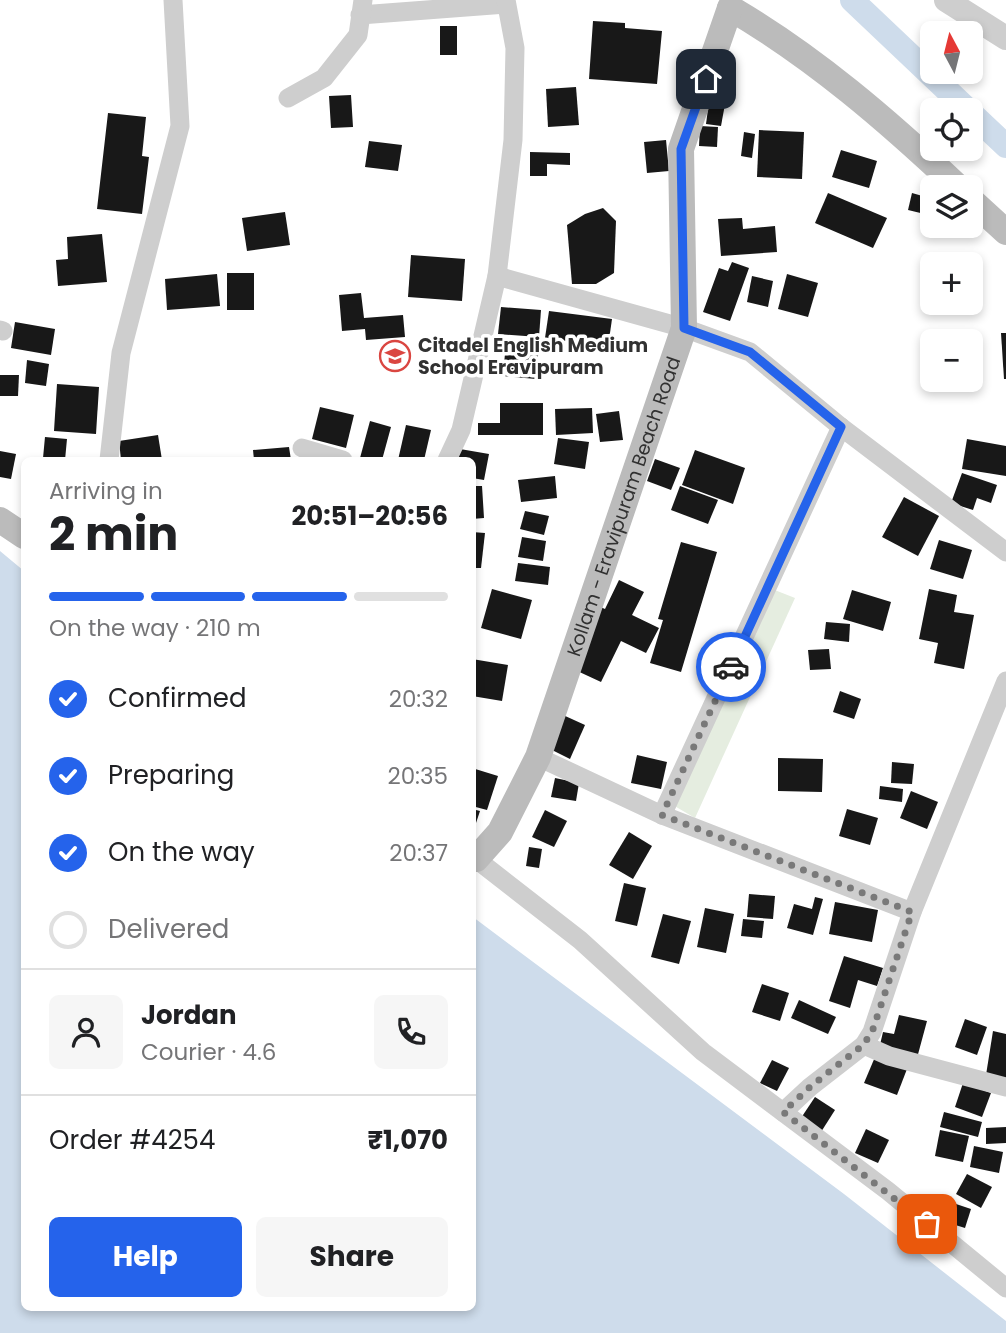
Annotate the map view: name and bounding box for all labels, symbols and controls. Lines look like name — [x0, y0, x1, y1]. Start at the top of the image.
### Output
north arrow — [920, 21, 984, 84]
map controls — [920, 21, 983, 392]
pin — [676, 49, 736, 109]
icon: home — [687, 60, 725, 98]
button: locate — [920, 98, 983, 161]
button: layers — [920, 175, 983, 238]
button: + — [920, 252, 983, 315]
button: − — [920, 329, 983, 392]
place label: Citadel English Medium School Eravipuram — [418, 332, 648, 381]
school or university icon: Citadel English Medium School Eravipuram — [378, 339, 412, 373]
street label: Kollam - Eravipuram Beach Road — [560, 353, 687, 660]
text: Arriving in — [49, 475, 163, 507]
text: 20:51–20:56 — [291, 498, 448, 534]
text: 2 min — [49, 502, 178, 566]
text: On the way · 210 m — [49, 612, 261, 644]
courier — [696, 632, 766, 702]
icon: car — [712, 648, 750, 686]
icon: check — [49, 680, 87, 718]
text: Confirmed — [108, 680, 246, 716]
text: 20:32 — [389, 683, 448, 715]
icon: check — [49, 757, 87, 795]
text: Preparing — [108, 757, 234, 793]
text: 20:35 — [387, 760, 448, 792]
icon: check — [49, 834, 87, 872]
text: On the way — [108, 834, 255, 870]
text: 20:37 — [389, 837, 448, 869]
text: Delivered — [108, 911, 229, 947]
button: person — [49, 995, 123, 1069]
button: phone — [374, 995, 448, 1069]
text: Jordan — [141, 997, 237, 1033]
text: Courier · 4.6 — [141, 1036, 276, 1068]
text: Order #4254 — [49, 1122, 215, 1158]
text: ₹1,070 — [367, 1122, 448, 1158]
pin — [897, 1194, 957, 1254]
icon: bag — [908, 1205, 946, 1243]
button: Help — [49, 1217, 242, 1297]
button: Share — [256, 1217, 448, 1297]

